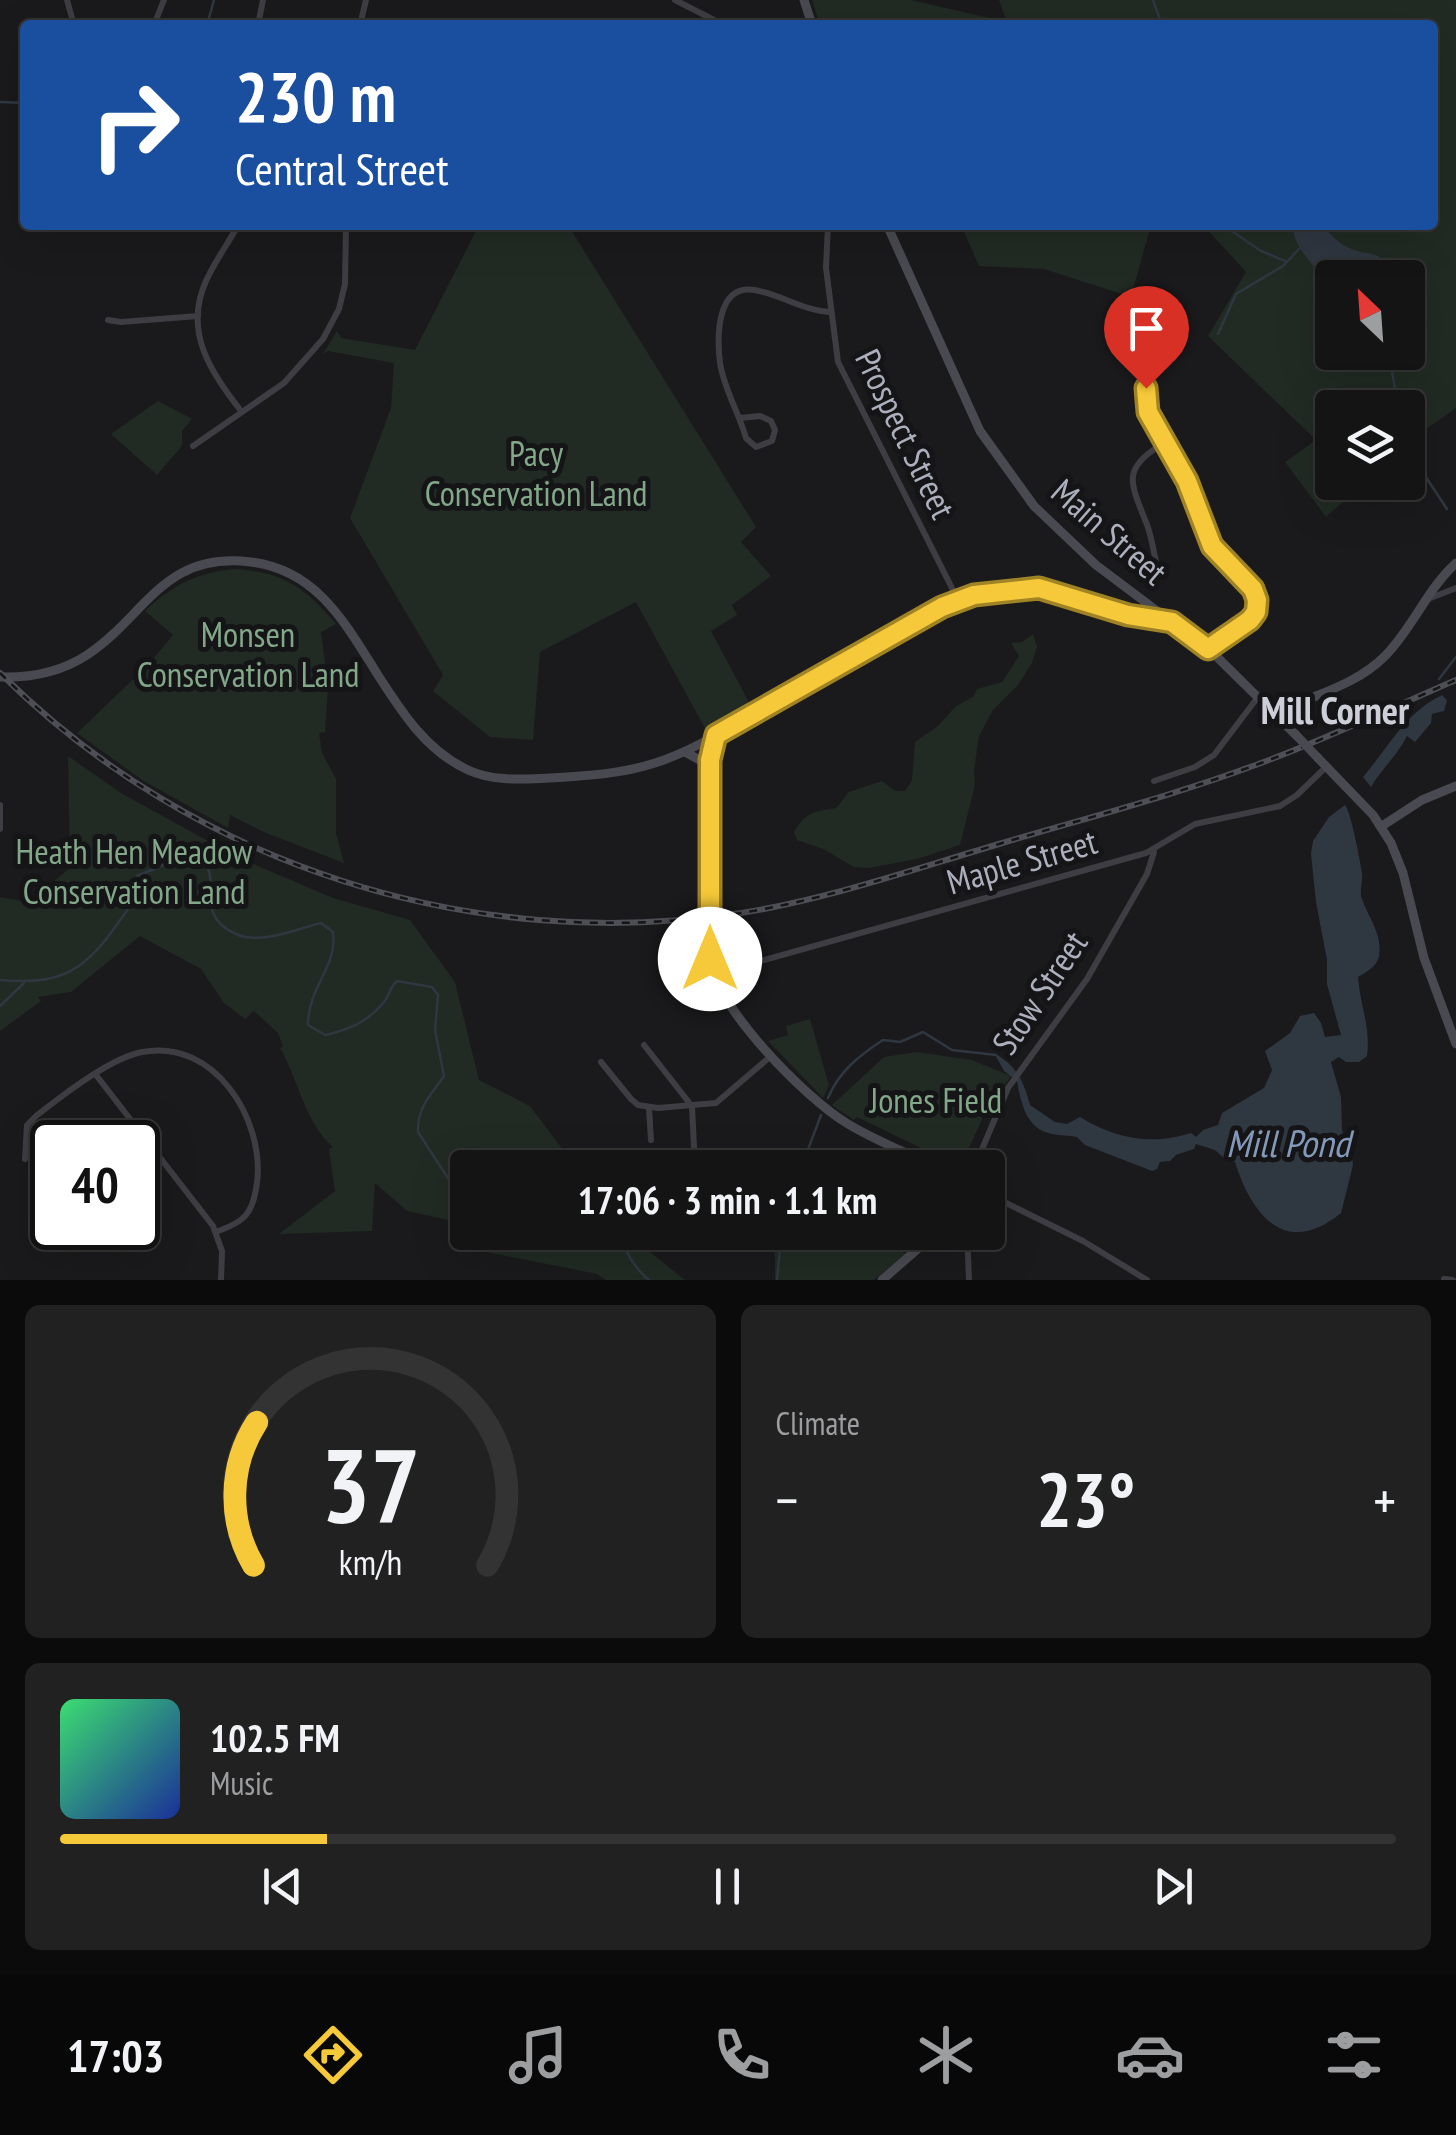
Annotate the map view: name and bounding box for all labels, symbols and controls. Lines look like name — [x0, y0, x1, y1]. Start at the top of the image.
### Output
text: 230 m — [235, 51, 396, 141]
icon: right — [70, 60, 200, 190]
text: Central Street — [235, 139, 449, 197]
north arrow — [1315, 260, 1425, 370]
map controls — [1315, 260, 1425, 500]
pin — [1104, 286, 1189, 389]
icon: arrive — [1119, 301, 1174, 356]
street label: Prospect Street — [845, 341, 967, 526]
button: layers — [1315, 390, 1425, 500]
park label: Pacy Conservation Land — [425, 430, 647, 516]
street label: Main Street — [1042, 468, 1178, 594]
park label: Monsen Conservation Land — [137, 611, 359, 697]
district label: Mill Corner — [1261, 685, 1410, 734]
street label: Maple Street — [941, 818, 1102, 904]
park label: Heath Hen Meadow Conservation Land — [15, 828, 253, 914]
position arrow — [658, 907, 762, 1011]
street label: Stow Street — [981, 922, 1097, 1063]
park label: Jones Field — [869, 1077, 1002, 1123]
water label: Mill Pond — [1226, 1118, 1354, 1167]
speed limit sign: 40 — [30, 1120, 160, 1250]
text: 17:06 · 3 min · 1.1 km — [578, 1175, 877, 1224]
text: Climate — [776, 1402, 860, 1444]
text: 37 — [321, 1417, 420, 1552]
text: 23° — [1036, 1451, 1135, 1548]
text: − — [776, 1464, 798, 1535]
text: + — [1373, 1464, 1396, 1535]
text: km/h — [339, 1539, 402, 1585]
text: 102.5 FM — [210, 1713, 340, 1762]
text: Music — [210, 1762, 273, 1804]
icon: previous — [255, 1859, 310, 1914]
icon: pause — [700, 1859, 755, 1914]
icon: next — [1146, 1859, 1201, 1914]
icon: directions — [298, 2020, 368, 2090]
icon: music — [503, 2020, 573, 2090]
icon: phone — [707, 2020, 777, 2090]
icon: climate — [911, 2020, 981, 2090]
icon: car — [1115, 2020, 1185, 2090]
icon: filters — [1319, 2020, 1389, 2090]
text: 17:03 — [67, 2026, 164, 2084]

